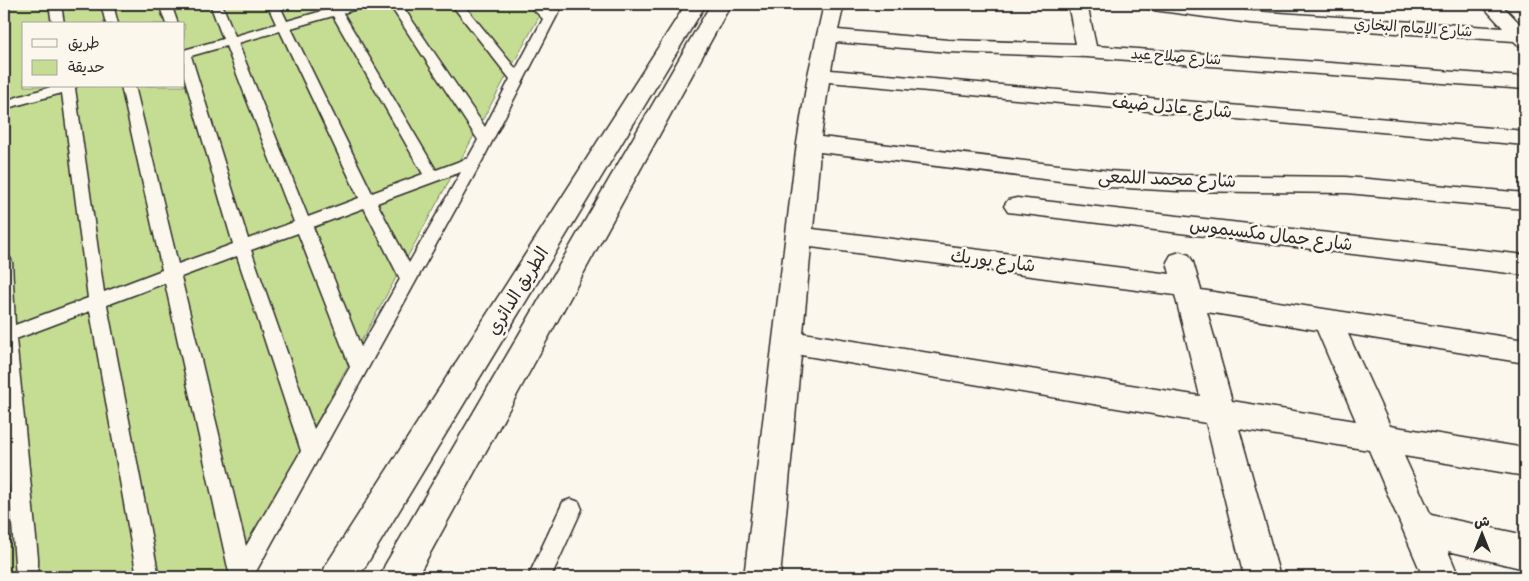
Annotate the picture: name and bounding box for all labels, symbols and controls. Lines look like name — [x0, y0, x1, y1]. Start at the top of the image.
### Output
street label: شارع الإمام البخاري — [1353, 14, 1473, 43]
legend — [22, 22, 185, 88]
text: طريق — [68, 34, 100, 53]
street label: شارع صلاح عيد — [1130, 44, 1222, 70]
text: حديقة — [68, 58, 105, 77]
street label: شارع عادل ضيف — [1111, 90, 1233, 124]
street label: شارع محمد اللمعى — [1097, 165, 1237, 193]
street label: شارع جمال مكسيموس — [1188, 214, 1354, 256]
street label: الطريق الدائري — [482, 243, 555, 340]
street label: شارع بوريك — [949, 244, 1037, 278]
north arrow — [1456, 508, 1506, 558]
text: ش — [1474, 513, 1490, 530]

